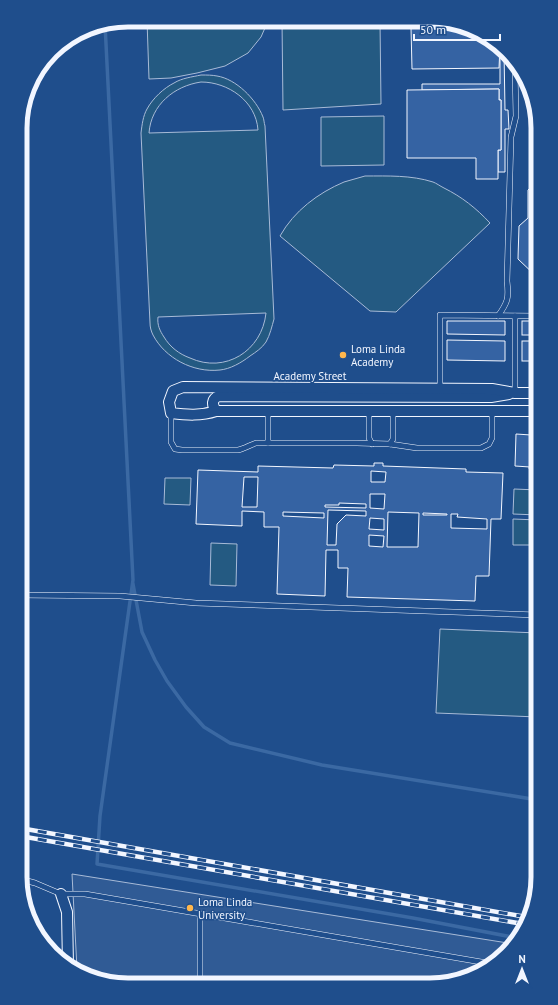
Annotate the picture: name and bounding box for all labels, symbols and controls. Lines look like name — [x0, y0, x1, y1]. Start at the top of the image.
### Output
scale bar — [414, 16, 500, 42]
text: 50 m — [420, 22, 446, 37]
place label: Loma Linda Academy — [351, 342, 405, 369]
marker: Loma Linda Academy — [338, 350, 348, 360]
street label: Academy Street — [274, 369, 347, 383]
place label: Loma Linda University — [198, 895, 252, 922]
marker: Loma Linda University — [185, 903, 195, 913]
north arrow — [502, 949, 542, 989]
text: N — [518, 952, 526, 966]

